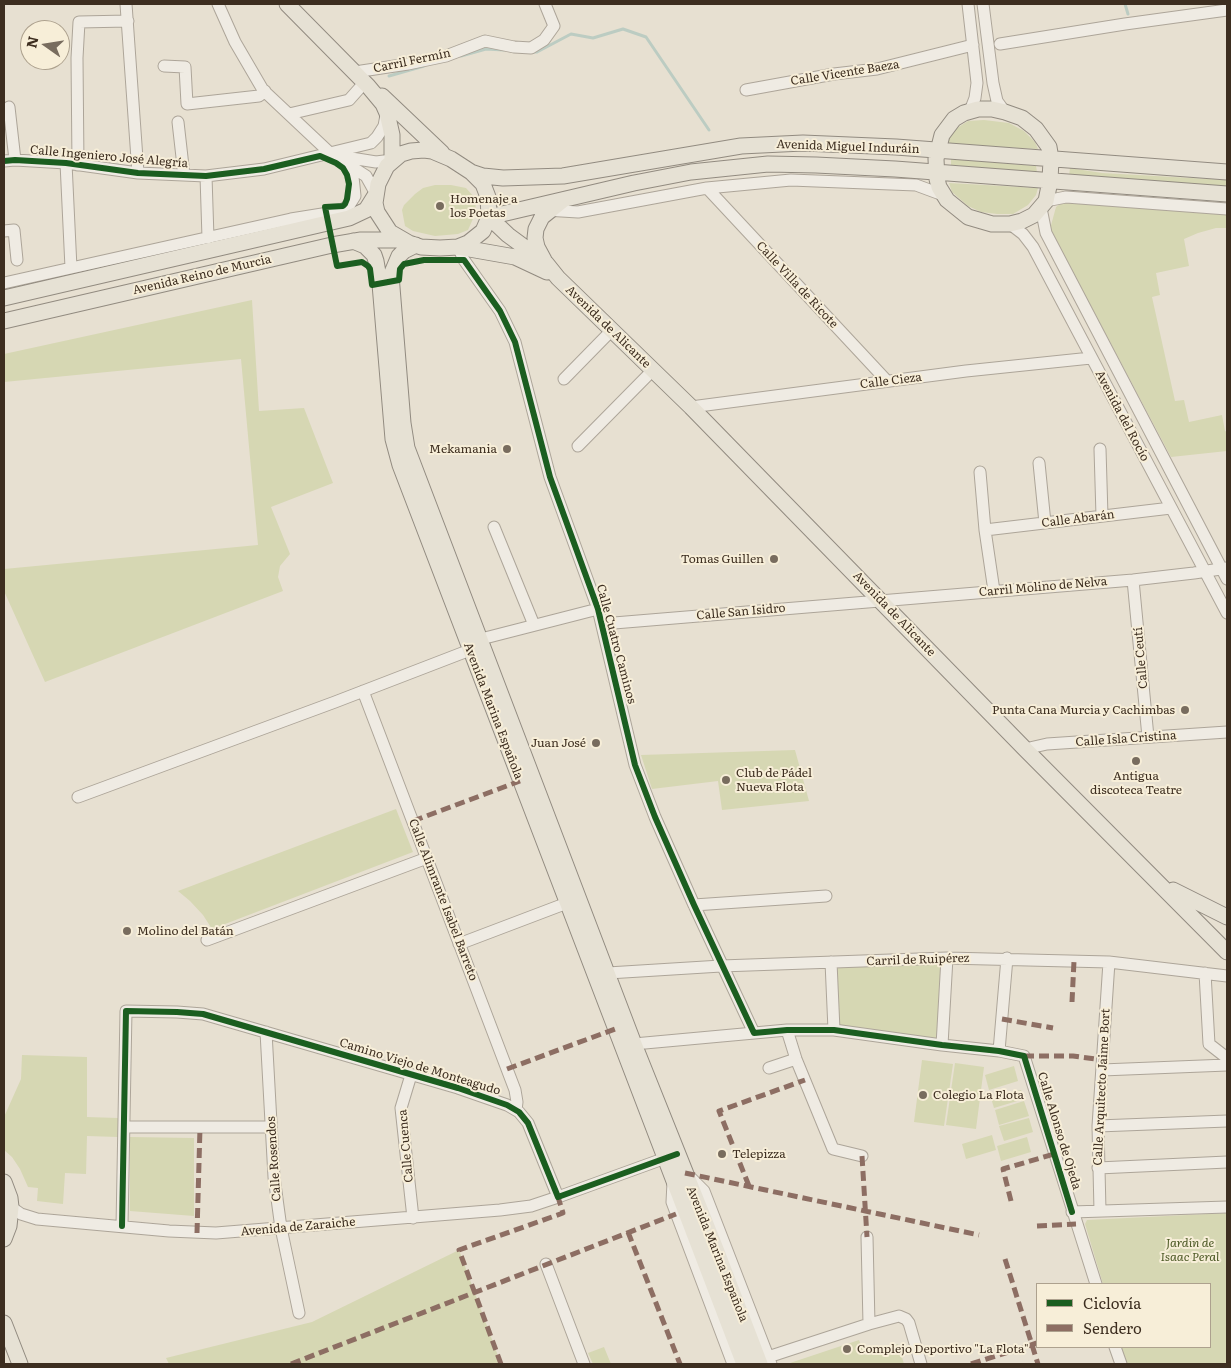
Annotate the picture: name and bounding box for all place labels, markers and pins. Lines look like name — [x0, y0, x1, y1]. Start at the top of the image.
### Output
place label: Homenaje a los Poetas — [450, 192, 518, 220]
marker: Homenaje a los Poetas — [434, 200, 446, 212]
place label: Mekamania — [429, 442, 497, 456]
marker: Mekamania — [501, 443, 513, 455]
place label: Tomas Guillen — [681, 552, 764, 566]
marker: Tomas Guillen — [768, 553, 780, 565]
place label: Punta Cana Murcia y Cachimbas — [992, 703, 1175, 717]
marker: Punta Cana Murcia y Cachimbas — [1179, 704, 1191, 716]
place label: Juan José — [531, 736, 586, 750]
marker: Juan José — [590, 737, 602, 749]
marker: Antigua discoteca Teatre — [1130, 755, 1142, 767]
place label: Club de Pádel Nueva Flota — [736, 766, 812, 794]
place label: Antigua discoteca Teatre — [1090, 769, 1182, 797]
marker: Club de Pádel Nueva Flota — [720, 774, 732, 786]
place label: Molino del Batán — [137, 924, 234, 938]
marker: Molino del Batán — [121, 925, 133, 937]
place label: Colegio La Flota — [933, 1088, 1024, 1102]
marker: Colegio La Flota — [917, 1089, 929, 1101]
place label: Telepizza — [732, 1147, 786, 1161]
marker: Telepizza — [716, 1148, 728, 1160]
place label: Complejo Deportivo "La Flota" — [857, 1342, 1029, 1356]
marker: Complejo Deportivo "La Flota" — [841, 1343, 853, 1355]

